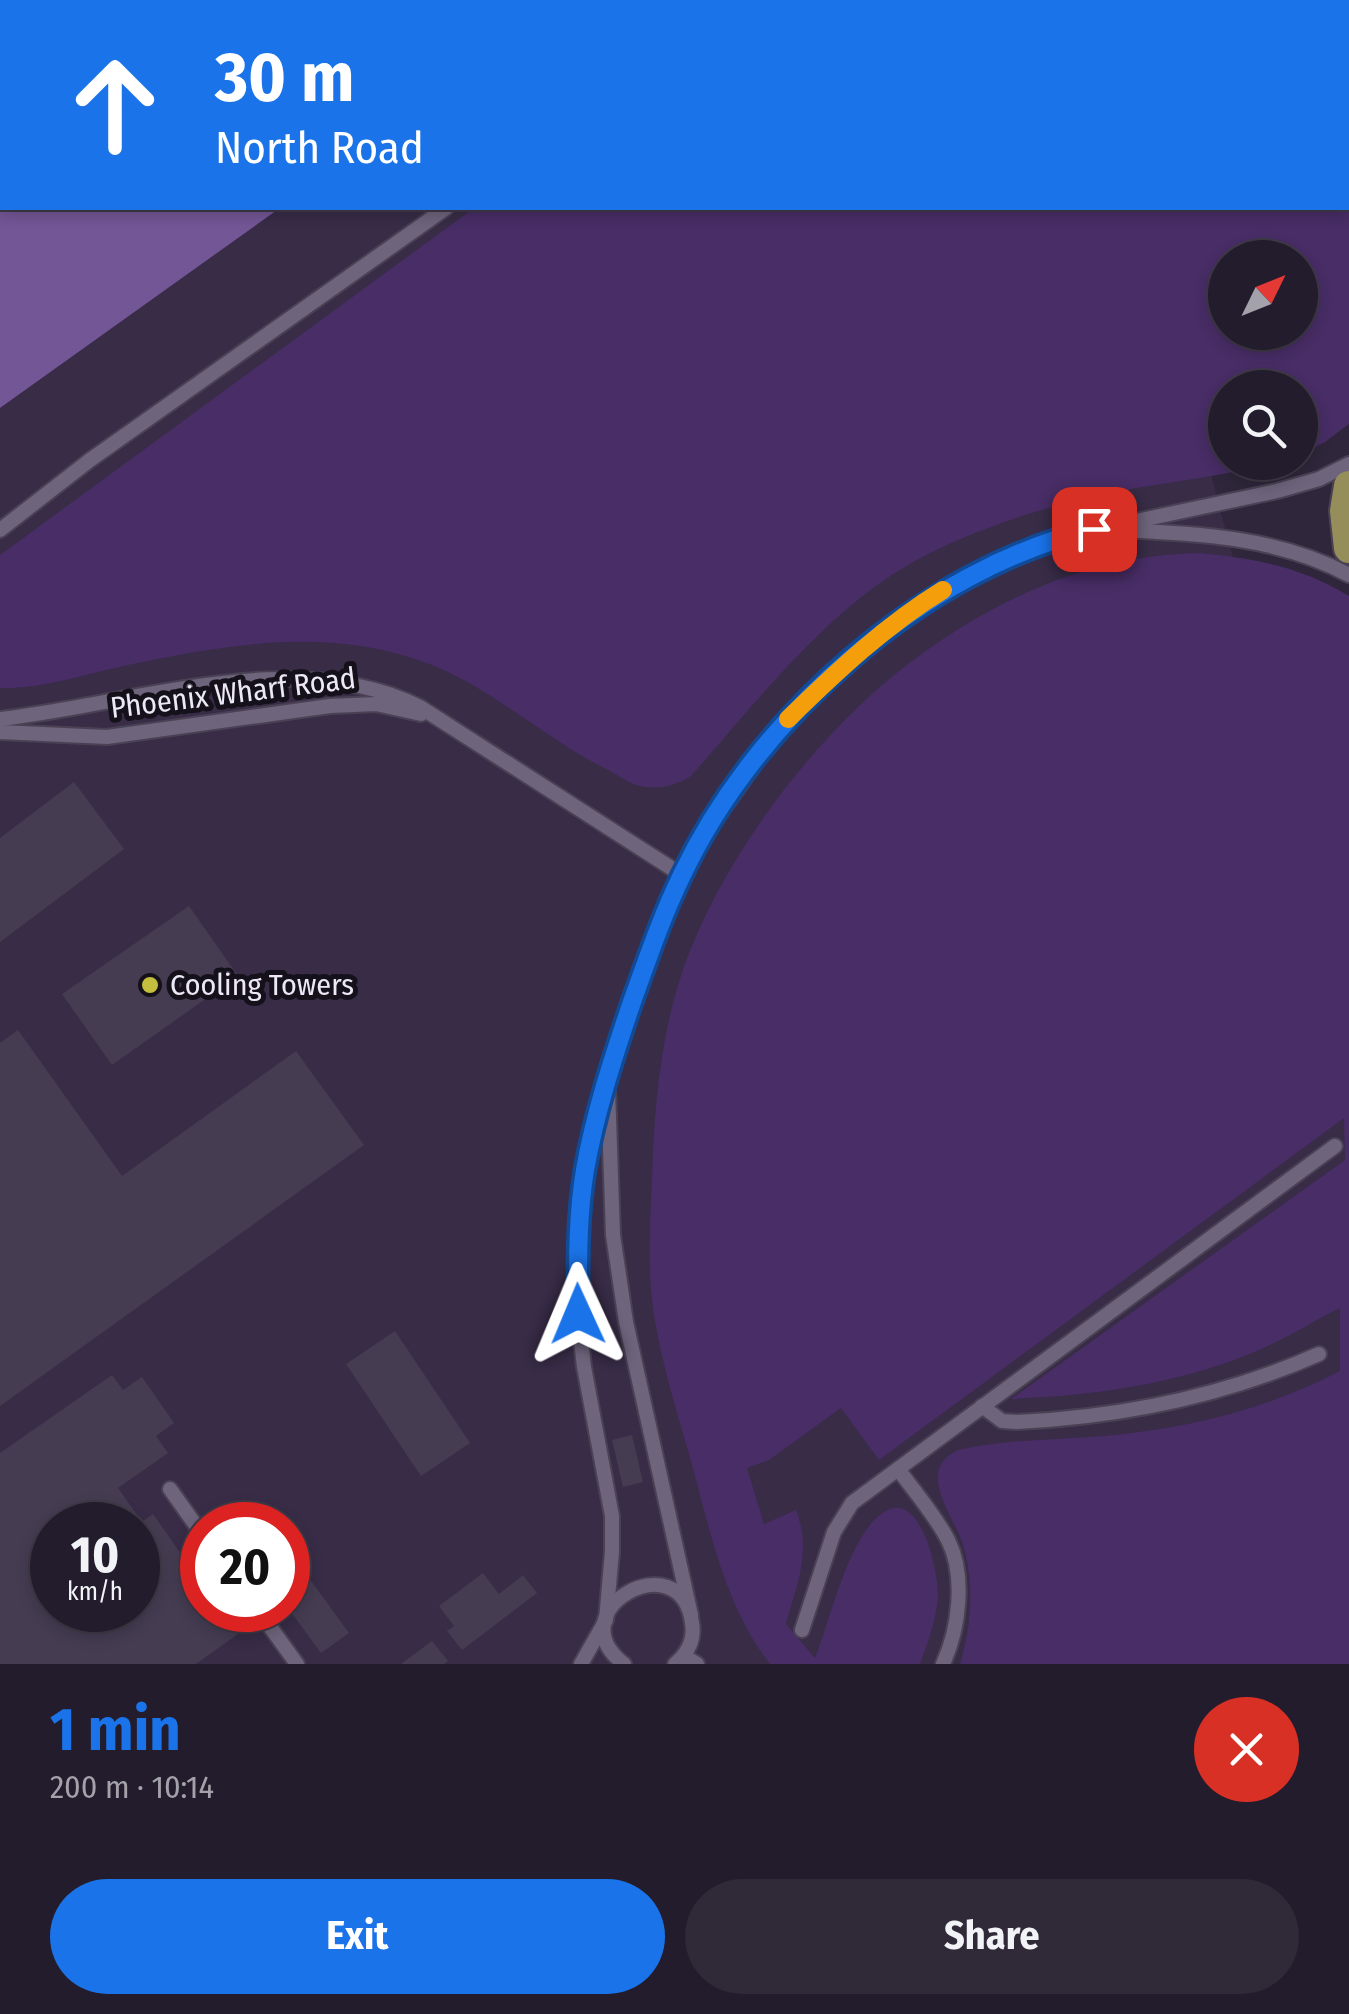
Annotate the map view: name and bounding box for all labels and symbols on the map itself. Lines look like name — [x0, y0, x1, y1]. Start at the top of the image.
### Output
north arrow — [1208, 240, 1318, 350]
pin — [1052, 487, 1137, 572]
street label: Phoenix Wharf Road — [108, 660, 358, 726]
place label: Cooling Towers — [170, 967, 354, 1003]
marker: Cooling Towers — [139, 974, 161, 996]
position arrow — [526, 1262, 630, 1366]
speed limit sign: 20 — [180, 1502, 310, 1632]

